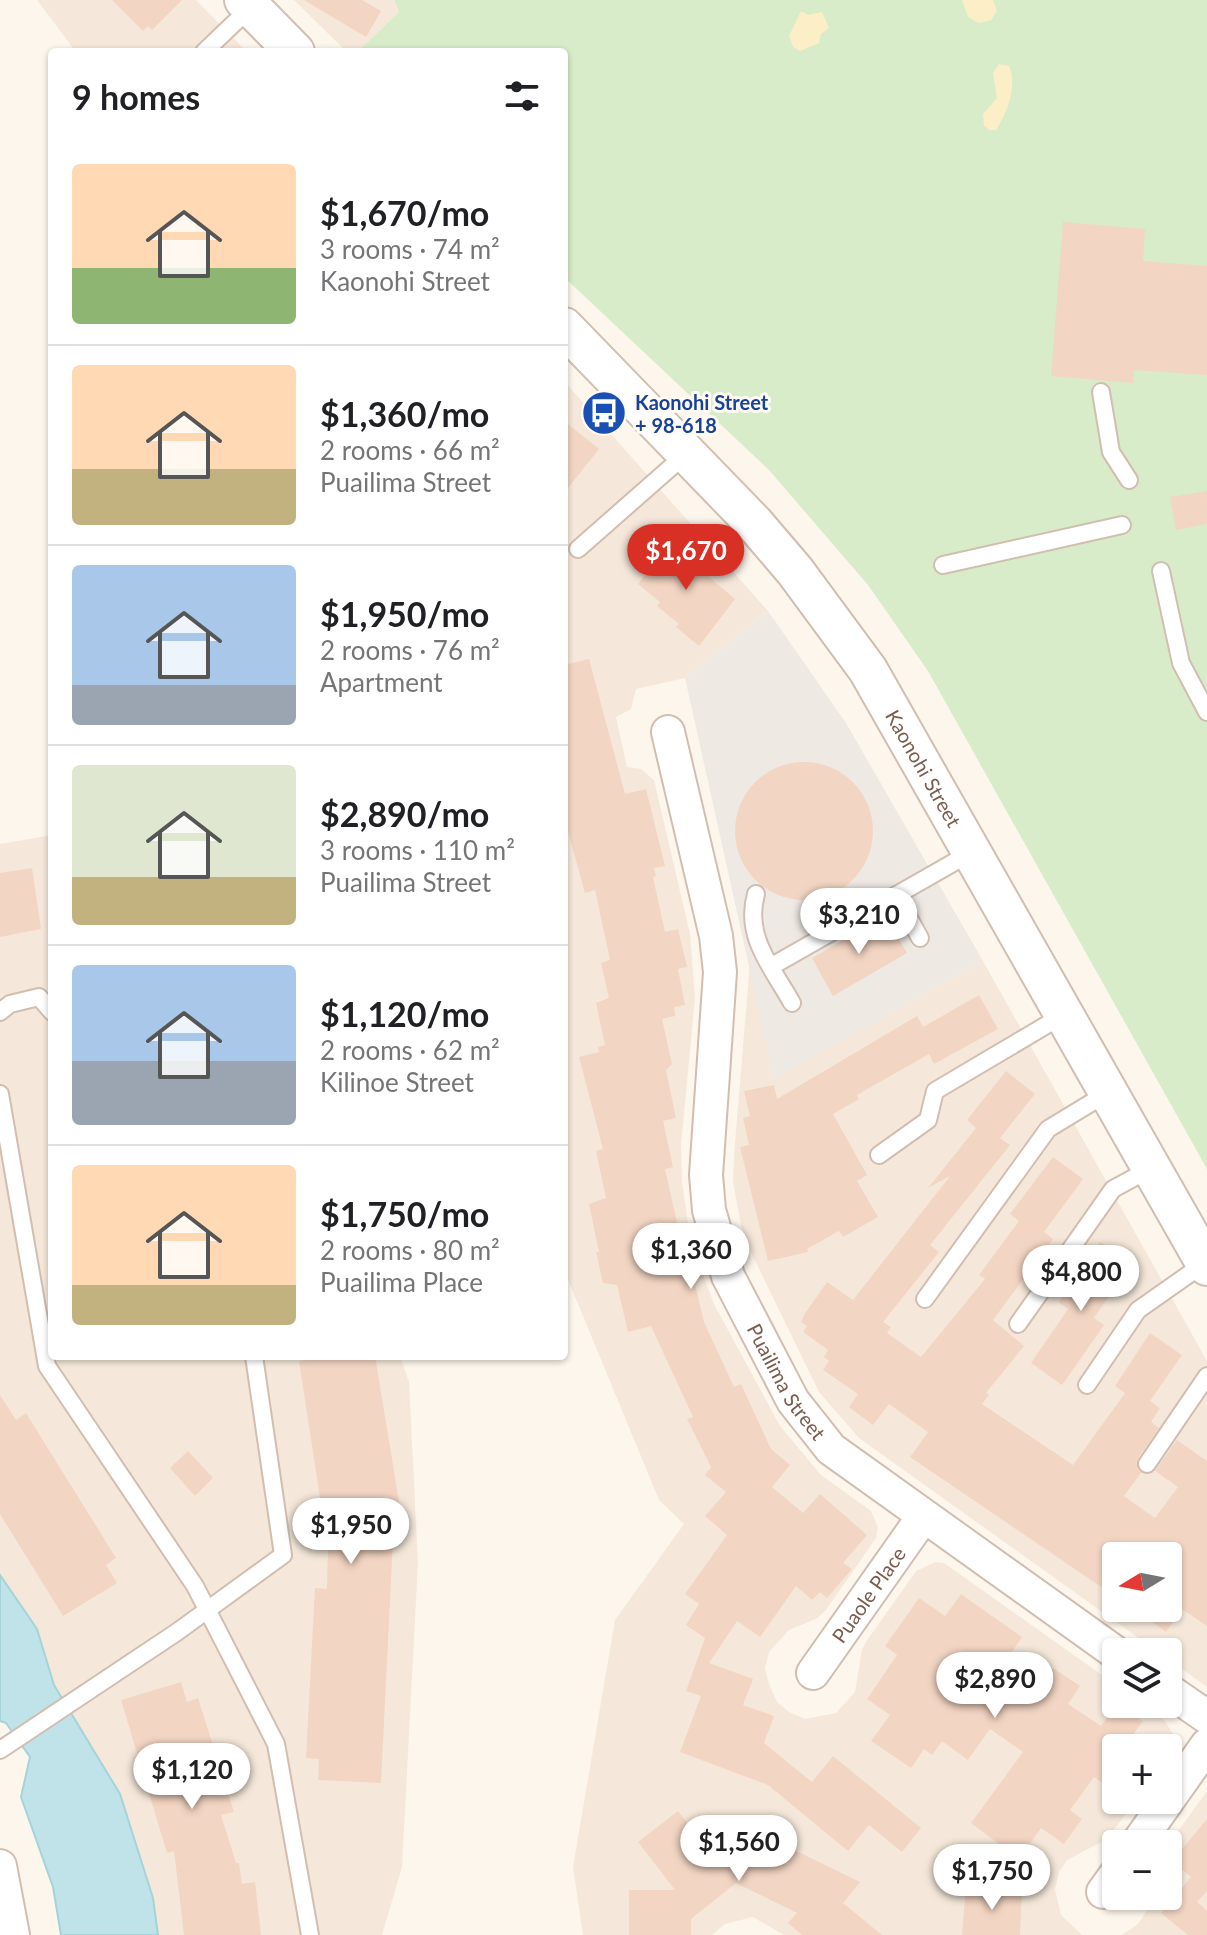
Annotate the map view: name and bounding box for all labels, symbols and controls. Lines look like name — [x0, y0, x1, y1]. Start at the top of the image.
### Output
icon: filters — [500, 74, 544, 118]
text: 9 homes — [72, 76, 200, 117]
text: $1,670/mo — [320, 192, 489, 233]
icon: home — [136, 196, 232, 292]
text: 3 rooms · 74 m² — [320, 233, 500, 265]
text: Kaonohi Street — [320, 265, 490, 297]
bus stop icon: Kaonohi Street + 98-618 — [580, 389, 628, 437]
place label: Kaonohi Street + 98-618 — [635, 390, 769, 437]
text: $1,360/mo — [320, 393, 489, 434]
icon: home — [136, 397, 232, 493]
text: 2 rooms · 66 m² — [320, 434, 500, 466]
text: Puailima Street — [320, 466, 491, 498]
pin: $1,670 — [621, 524, 751, 592]
text: $1,670 — [645, 534, 727, 566]
text: $1,950/mo — [320, 593, 489, 634]
icon: home — [136, 597, 232, 693]
text: 2 rooms · 76 m² — [320, 634, 500, 666]
text: Apartment — [320, 666, 443, 698]
street label: Kaonohi Street — [881, 705, 967, 831]
text: $2,890/mo — [320, 793, 489, 834]
icon: home — [136, 797, 232, 893]
text: 3 rooms · 110 m² — [320, 834, 515, 866]
text: Puailima Street — [320, 866, 491, 898]
pin: $3,210 — [794, 888, 924, 956]
text: $3,210 — [818, 898, 900, 930]
text: $1,120/mo — [320, 993, 489, 1034]
icon: home — [136, 997, 232, 1093]
text: 2 rooms · 62 m² — [320, 1034, 500, 1066]
text: Kilinoe Street — [320, 1066, 474, 1098]
text: $1,750/mo — [320, 1193, 489, 1234]
icon: home — [136, 1197, 232, 1293]
pin: $1,360 — [626, 1223, 756, 1291]
text: $1,360 — [650, 1233, 732, 1265]
text: 2 rooms · 80 m² — [320, 1234, 500, 1266]
pin: $4,800 — [1016, 1245, 1146, 1313]
text: $4,800 — [1040, 1255, 1122, 1287]
text: Puailima Place — [320, 1266, 483, 1298]
street label: Puailima Street — [743, 1319, 831, 1444]
pin: $1,950 — [286, 1498, 416, 1566]
text: $1,950 — [310, 1508, 392, 1540]
street label: Puaole Place — [826, 1542, 910, 1647]
north arrow — [1102, 1542, 1182, 1622]
map controls — [1102, 1542, 1182, 1910]
button: layers — [1102, 1638, 1182, 1718]
pin: $2,890 — [930, 1652, 1060, 1720]
text: $2,890 — [954, 1662, 1036, 1694]
button: + — [1102, 1734, 1182, 1814]
pin: $1,120 — [127, 1743, 257, 1811]
text: $1,120 — [151, 1753, 233, 1785]
pin: $1,560 — [674, 1815, 804, 1883]
text: $1,560 — [698, 1825, 780, 1857]
button: − — [1102, 1830, 1182, 1910]
pin: $1,750 — [927, 1844, 1057, 1912]
text: $1,750 — [951, 1854, 1033, 1886]

